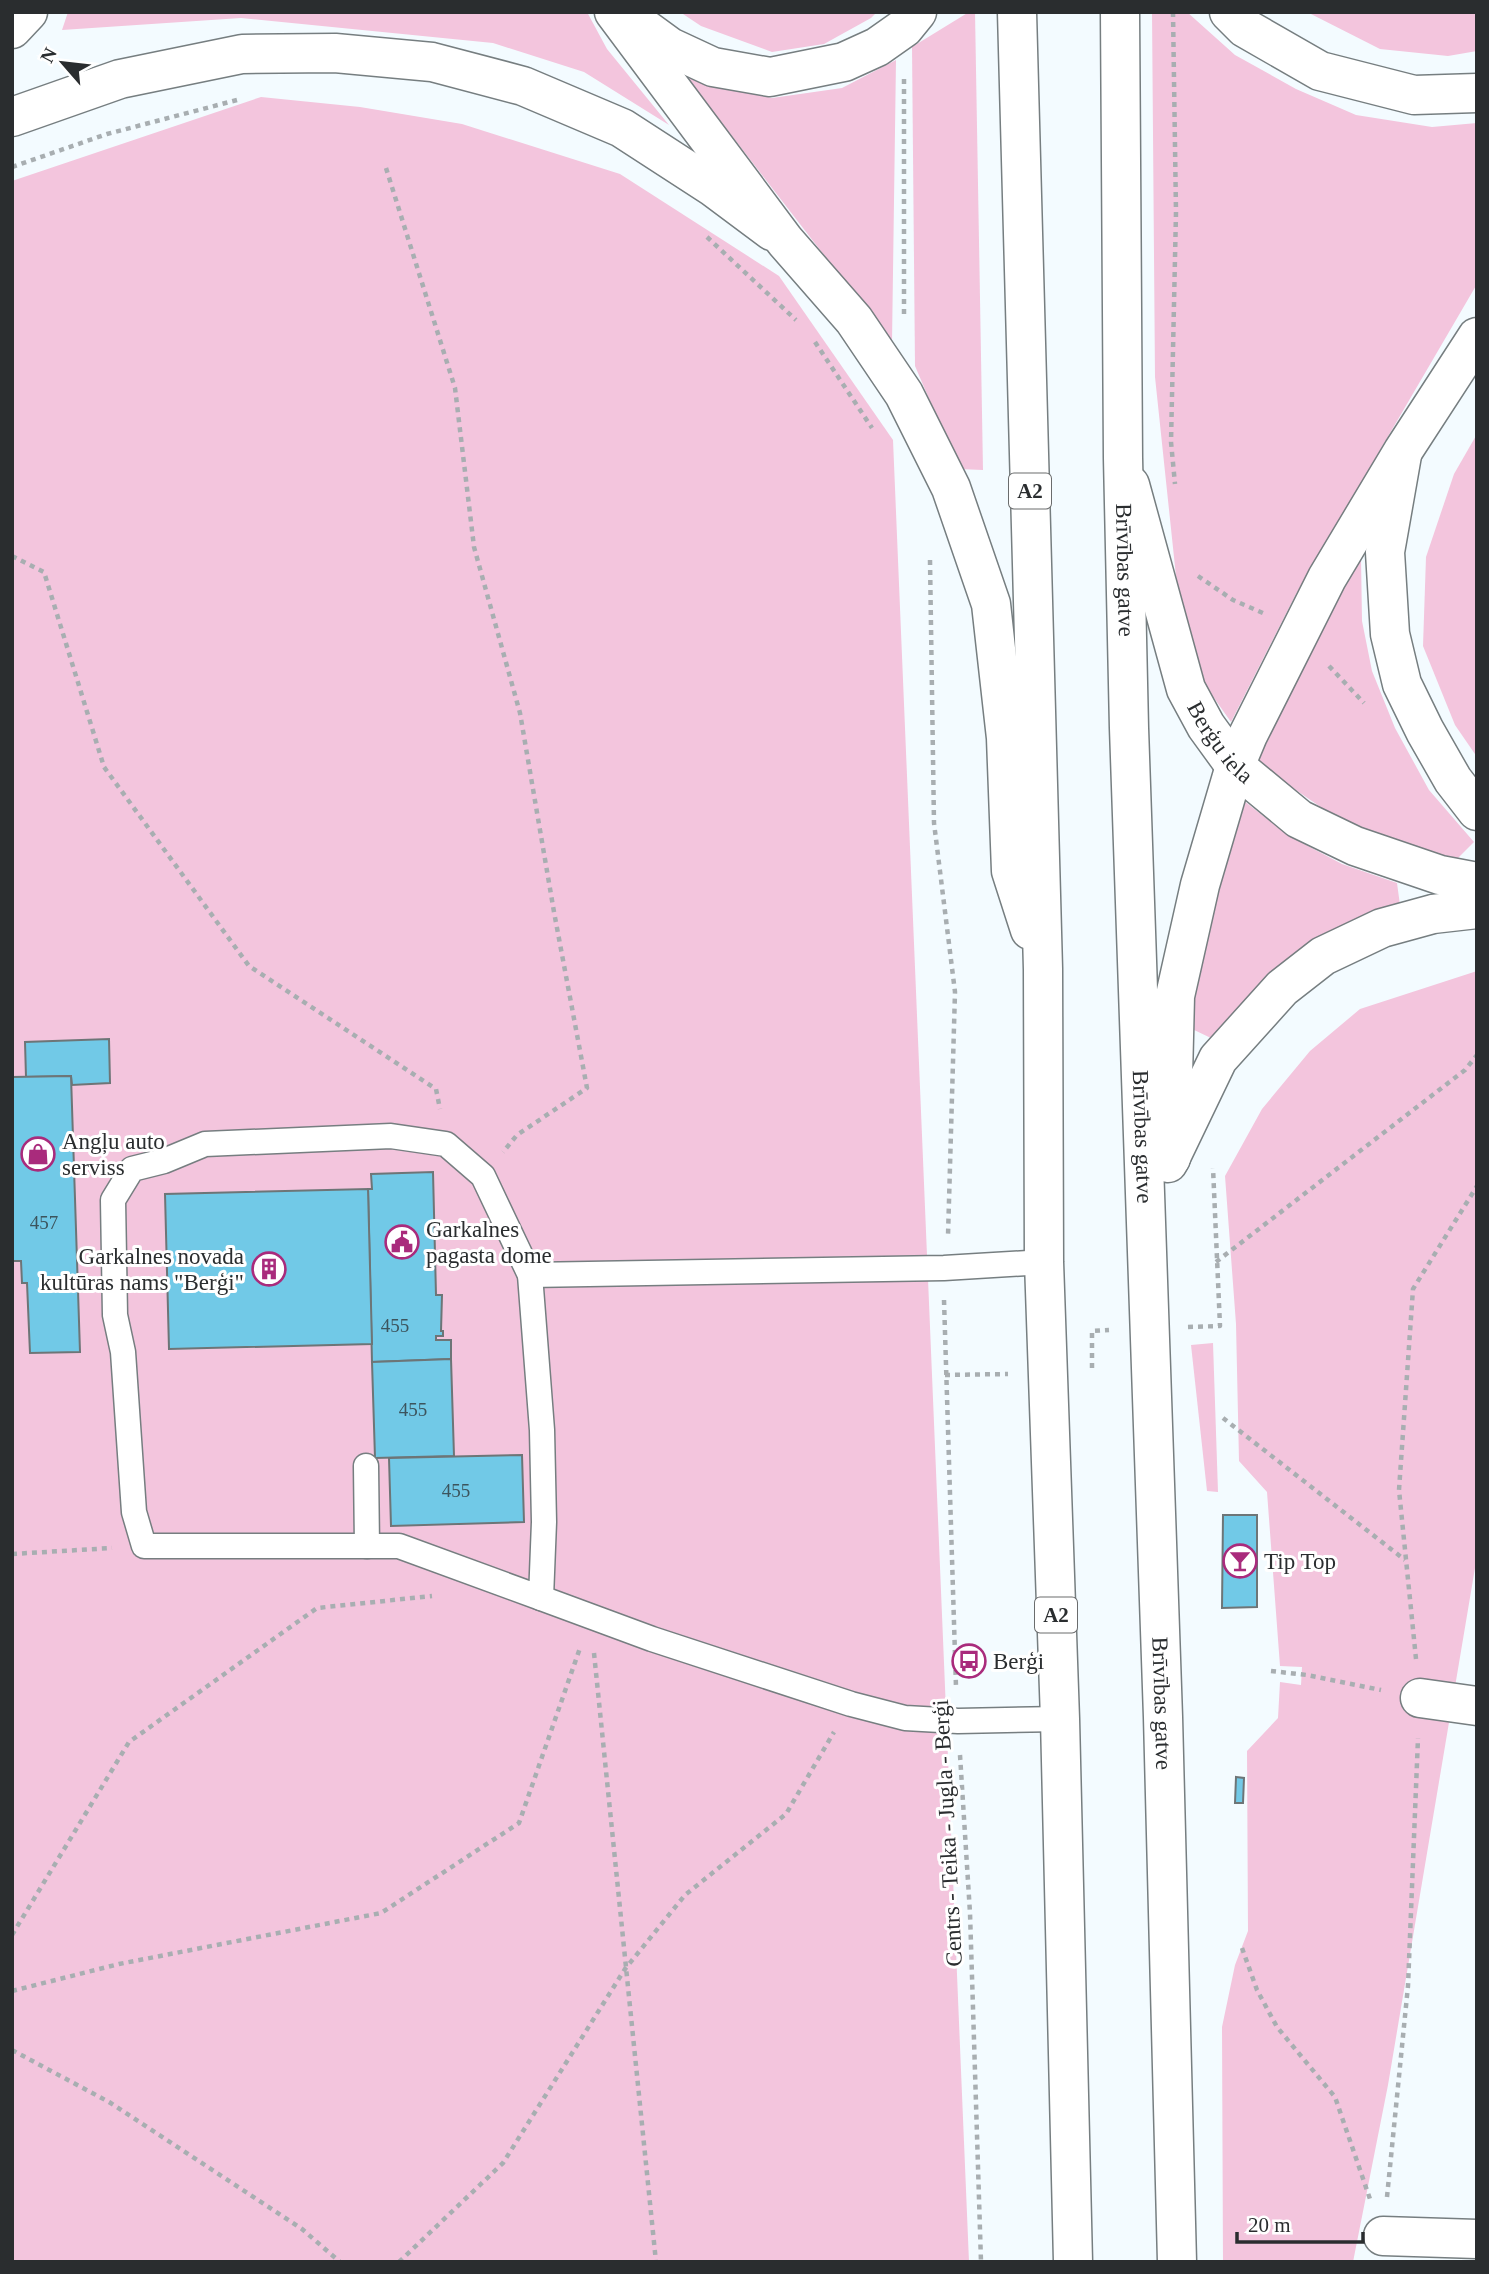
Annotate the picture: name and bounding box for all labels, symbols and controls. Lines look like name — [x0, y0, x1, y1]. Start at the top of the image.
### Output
north arrow — [28, 28, 98, 98]
text: N — [36, 44, 61, 66]
road number: A2 — [1009, 474, 1051, 508]
street label: Brīvības gatve — [1111, 503, 1139, 637]
street label: Berģu iela — [1182, 697, 1258, 789]
street label: Brīvības gatve — [1128, 1070, 1157, 1204]
place label: Angļu auto serviss — [62, 1129, 165, 1180]
shop icon: Angļu auto serviss — [19, 1135, 57, 1173]
house number: 457 — [30, 1212, 58, 1233]
place label: Garkalnes pagasta dome — [426, 1217, 552, 1268]
public building icon: Garkalnes pagasta dome — [383, 1223, 421, 1261]
place label: Garkalnes novada kultūras nams "Berģi" — [40, 1244, 244, 1295]
building icon: Garkalnes novada kultūras nams "Berģi" — [250, 1250, 288, 1288]
house number: 455 — [381, 1315, 409, 1336]
house number: 455 — [399, 1399, 427, 1420]
house number: 455 — [442, 1480, 470, 1501]
bar icon: Tip Top — [1221, 1542, 1259, 1580]
place label: Tip Top — [1264, 1549, 1336, 1574]
road number: A2 — [1035, 1598, 1077, 1632]
street label: Brīvības gatve — [1147, 1636, 1176, 1770]
bus stop icon: Berģi — [950, 1642, 988, 1680]
place label: Berģi — [993, 1649, 1044, 1674]
street label: Centrs - Teika - Jugla - Berģi — [928, 1699, 967, 1967]
scale bar — [1237, 2200, 1363, 2244]
text: 20 m — [1248, 2213, 1291, 2237]

